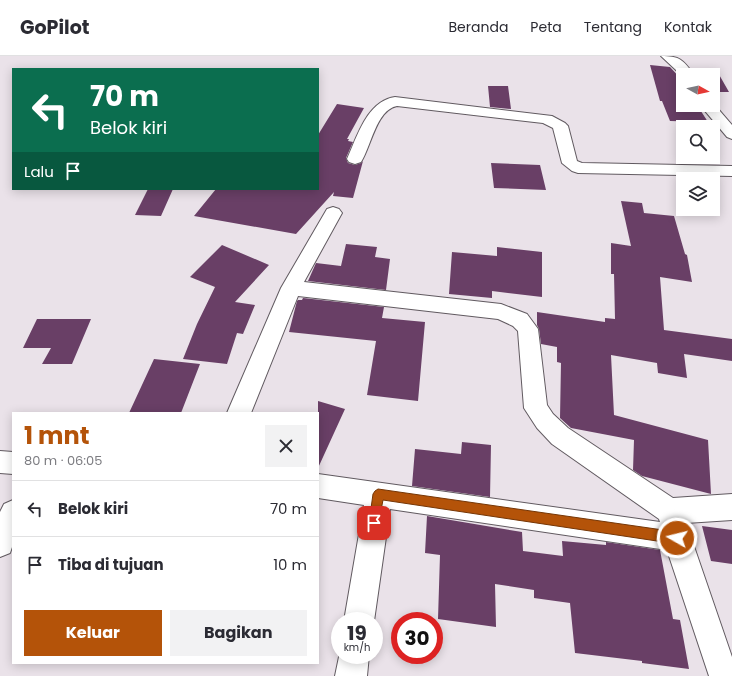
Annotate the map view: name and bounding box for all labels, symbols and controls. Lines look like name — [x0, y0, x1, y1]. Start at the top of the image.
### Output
text: GoPilot — [20, 14, 89, 41]
text: Beranda — [449, 17, 508, 37]
text: Peta — [530, 17, 562, 37]
text: Tentang — [584, 17, 642, 37]
text: Kontak — [664, 17, 712, 37]
north arrow — [676, 68, 720, 112]
map controls — [676, 68, 720, 216]
text: 70 m — [90, 77, 159, 116]
icon: left — [24, 84, 76, 136]
text: Belok kiri — [90, 115, 167, 140]
button: search — [676, 120, 720, 164]
icon: arrive — [62, 160, 84, 182]
text: Lalu — [24, 161, 54, 182]
button: layers — [676, 172, 720, 216]
text: 1 mnt — [24, 419, 89, 452]
button: close — [265, 425, 307, 467]
text: 80 m · 06:05 — [24, 451, 102, 470]
icon: left — [24, 498, 46, 520]
text: Belok kiri — [58, 498, 128, 519]
text: 70 m — [270, 498, 307, 519]
pin — [357, 506, 391, 540]
icon: arrive — [363, 512, 385, 534]
position arrow — [656, 517, 698, 559]
icon: arrive — [24, 554, 46, 576]
text: Tiba di tujuan — [58, 554, 164, 575]
text: 10 m — [273, 554, 307, 575]
button: Keluar — [24, 610, 162, 656]
button: Bagikan — [170, 610, 307, 656]
speed limit sign: 30 — [391, 612, 443, 664]
text: 19 — [347, 619, 367, 647]
text: km/h — [344, 640, 370, 655]

